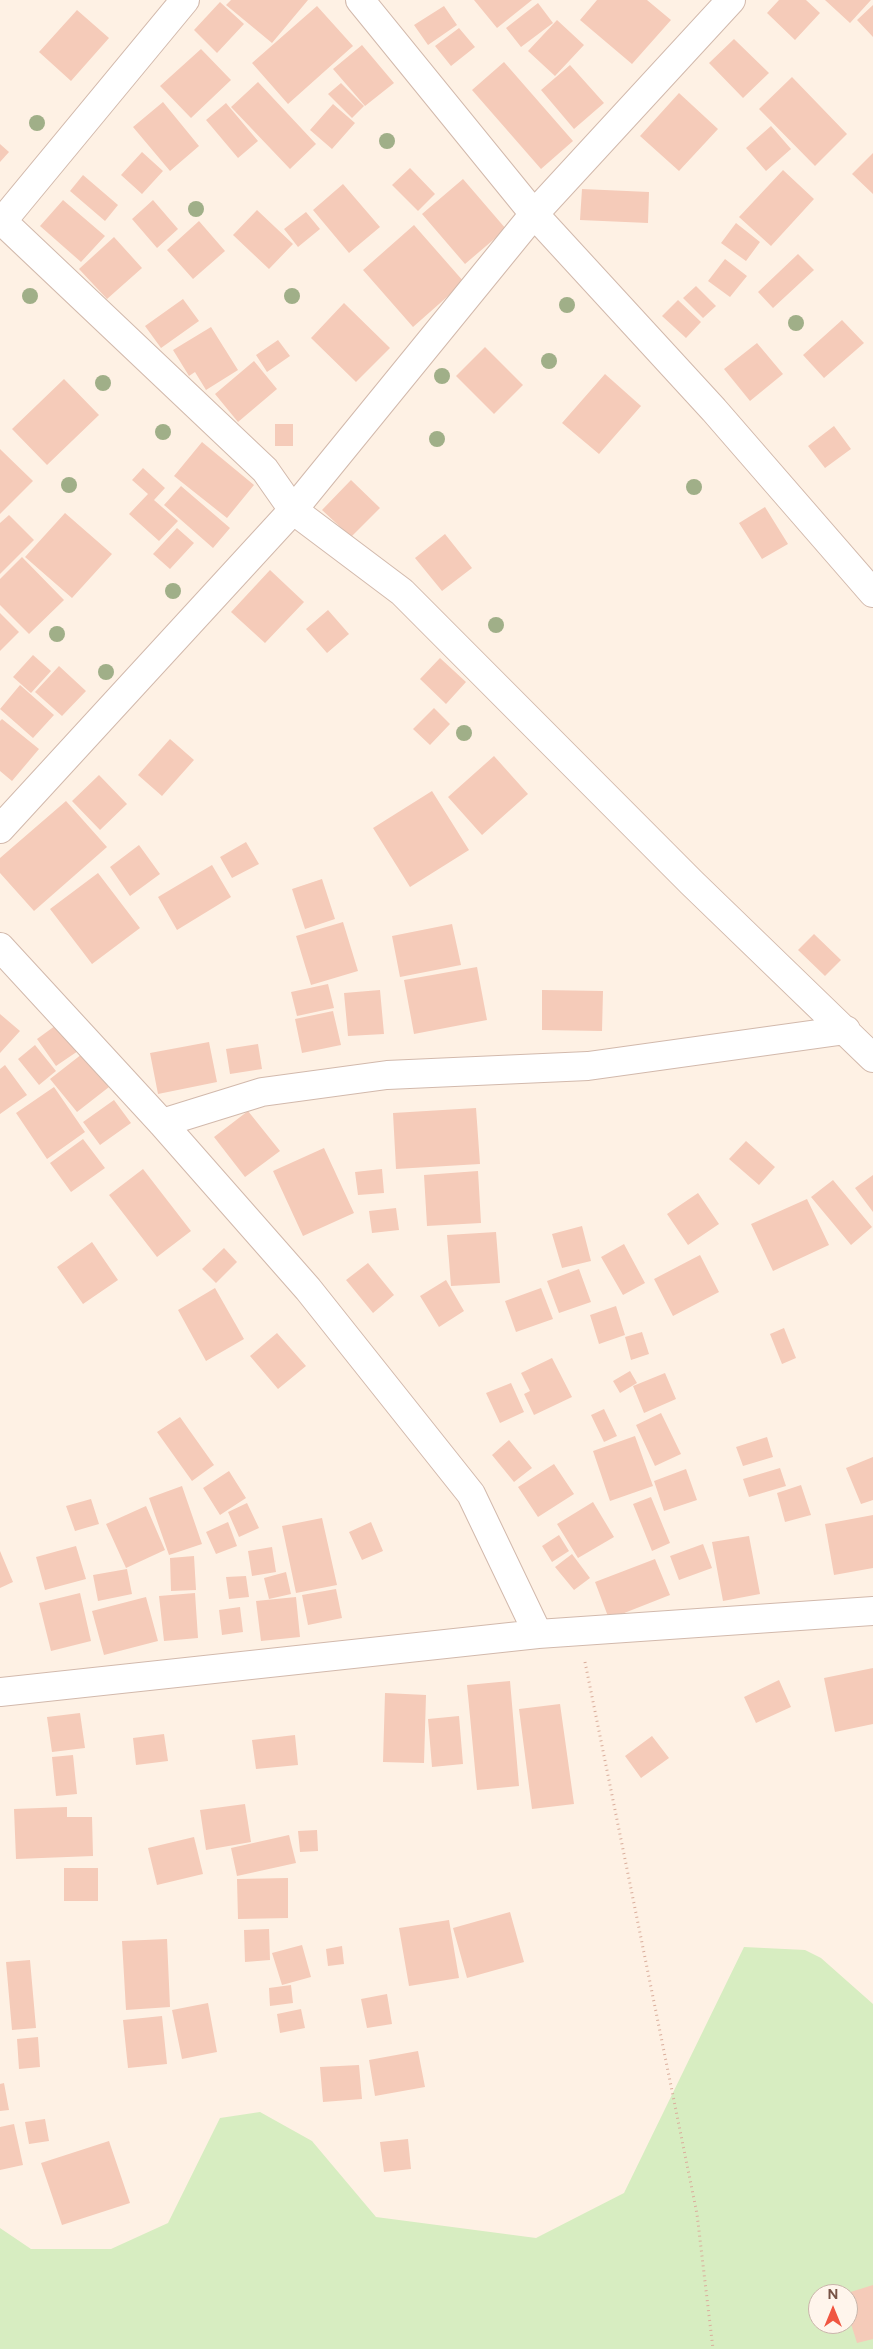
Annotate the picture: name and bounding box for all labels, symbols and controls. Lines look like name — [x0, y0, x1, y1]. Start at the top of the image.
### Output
north arrow — [808, 2284, 858, 2334]
text: N — [828, 2286, 838, 2303]

